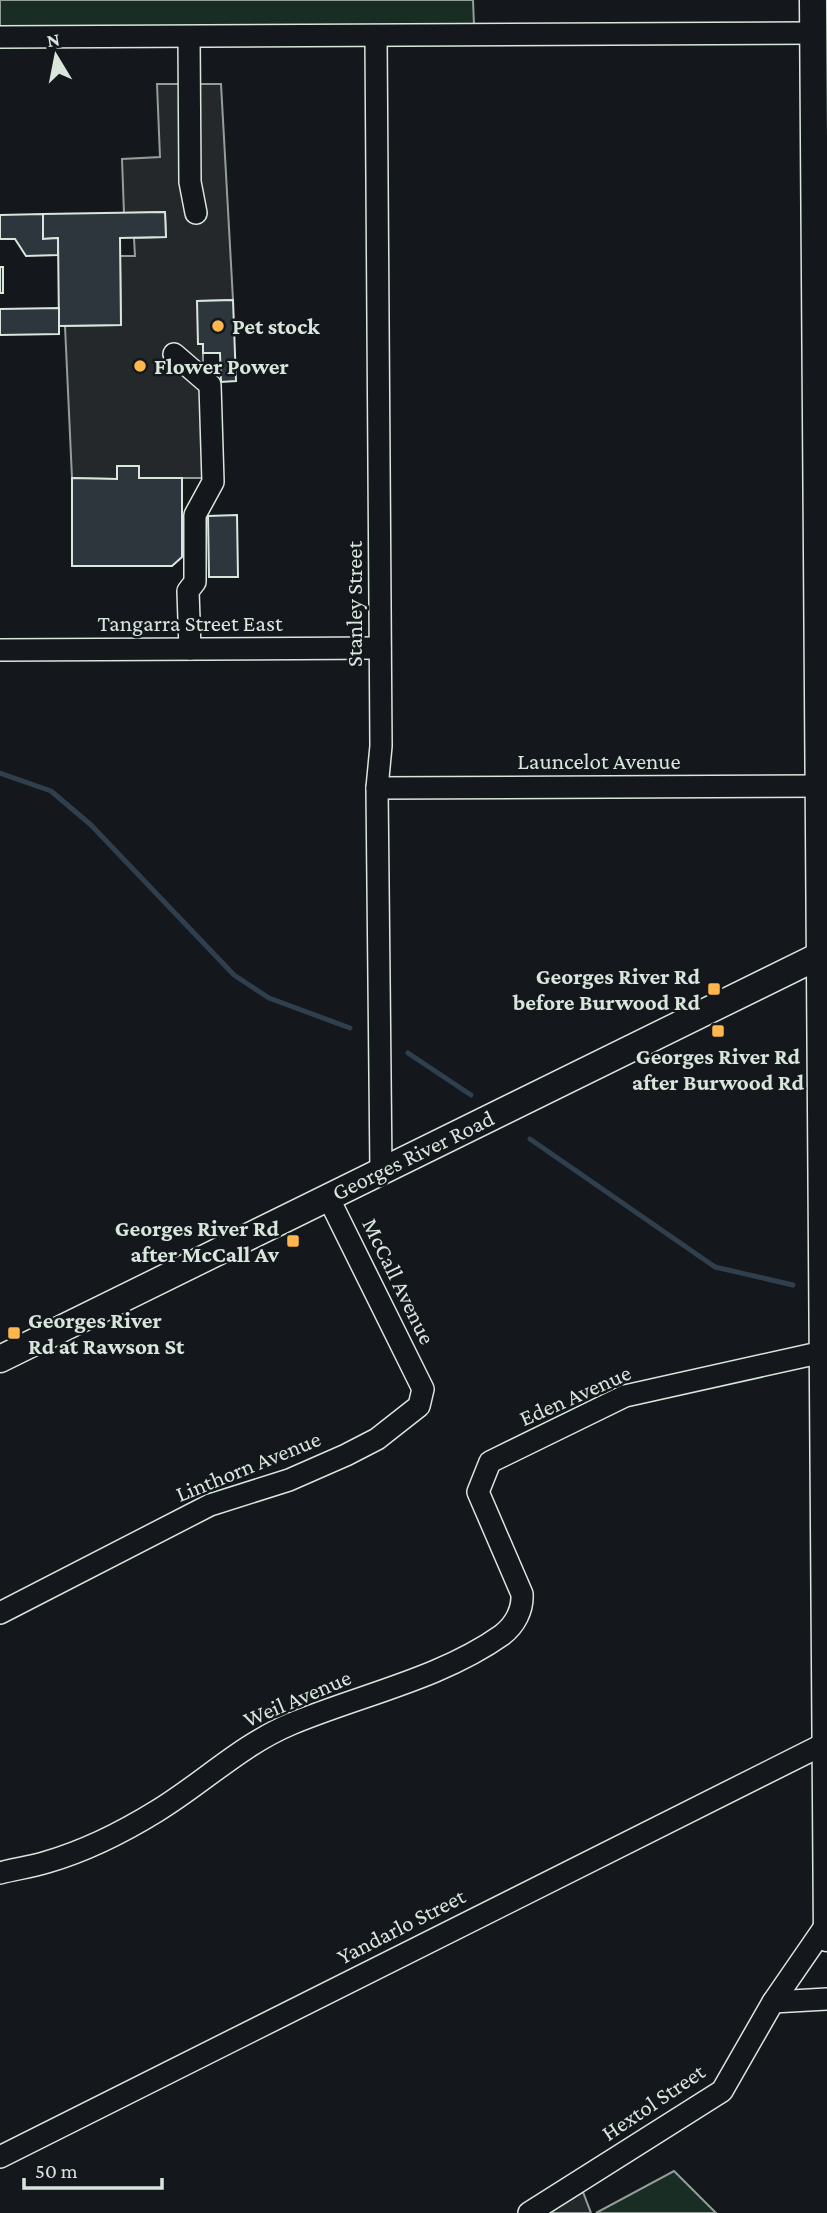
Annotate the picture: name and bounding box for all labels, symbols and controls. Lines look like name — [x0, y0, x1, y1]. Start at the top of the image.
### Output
north arrow — [21, 21, 91, 91]
text: N — [45, 28, 61, 51]
place label: Pet stock — [232, 313, 320, 339]
marker: Pet stock — [210, 318, 226, 334]
place label: Flower Power — [154, 353, 289, 379]
marker: Flower Power — [132, 358, 148, 374]
street label: Stanley Street — [341, 541, 367, 667]
street label: Tangarra Street East — [97, 610, 283, 636]
street label: Launcelot Avenue — [517, 748, 681, 774]
place label: Georges River Rd before Burwood Rd — [512, 963, 700, 1015]
marker: Georges River Rd before Burwood Rd — [706, 981, 722, 997]
marker: Georges River Rd after Burwood Rd — [710, 1023, 726, 1039]
place label: Georges River Rd after Burwood Rd — [632, 1043, 804, 1095]
street label: Georges River Road — [328, 1105, 498, 1205]
street label: McCall Avenue — [357, 1214, 441, 1348]
place label: Georges River Rd after McCall Av — [115, 1215, 280, 1267]
marker: Georges River Rd after McCall Av — [285, 1233, 301, 1249]
place label: Georges River Rd at Rawson St — [28, 1307, 185, 1359]
marker: Georges River Rd at Rawson St — [6, 1325, 22, 1341]
street label: Eden Avenue — [515, 1359, 635, 1431]
street label: Linthorn Avenue — [172, 1425, 324, 1507]
street label: Weil Avenue — [239, 1664, 355, 1732]
street label: Yandarlo Street — [333, 1882, 470, 1969]
street label: Hextol Street — [597, 2058, 710, 2146]
scale bar — [24, 2146, 163, 2190]
text: 50 m — [35, 2159, 78, 2183]

